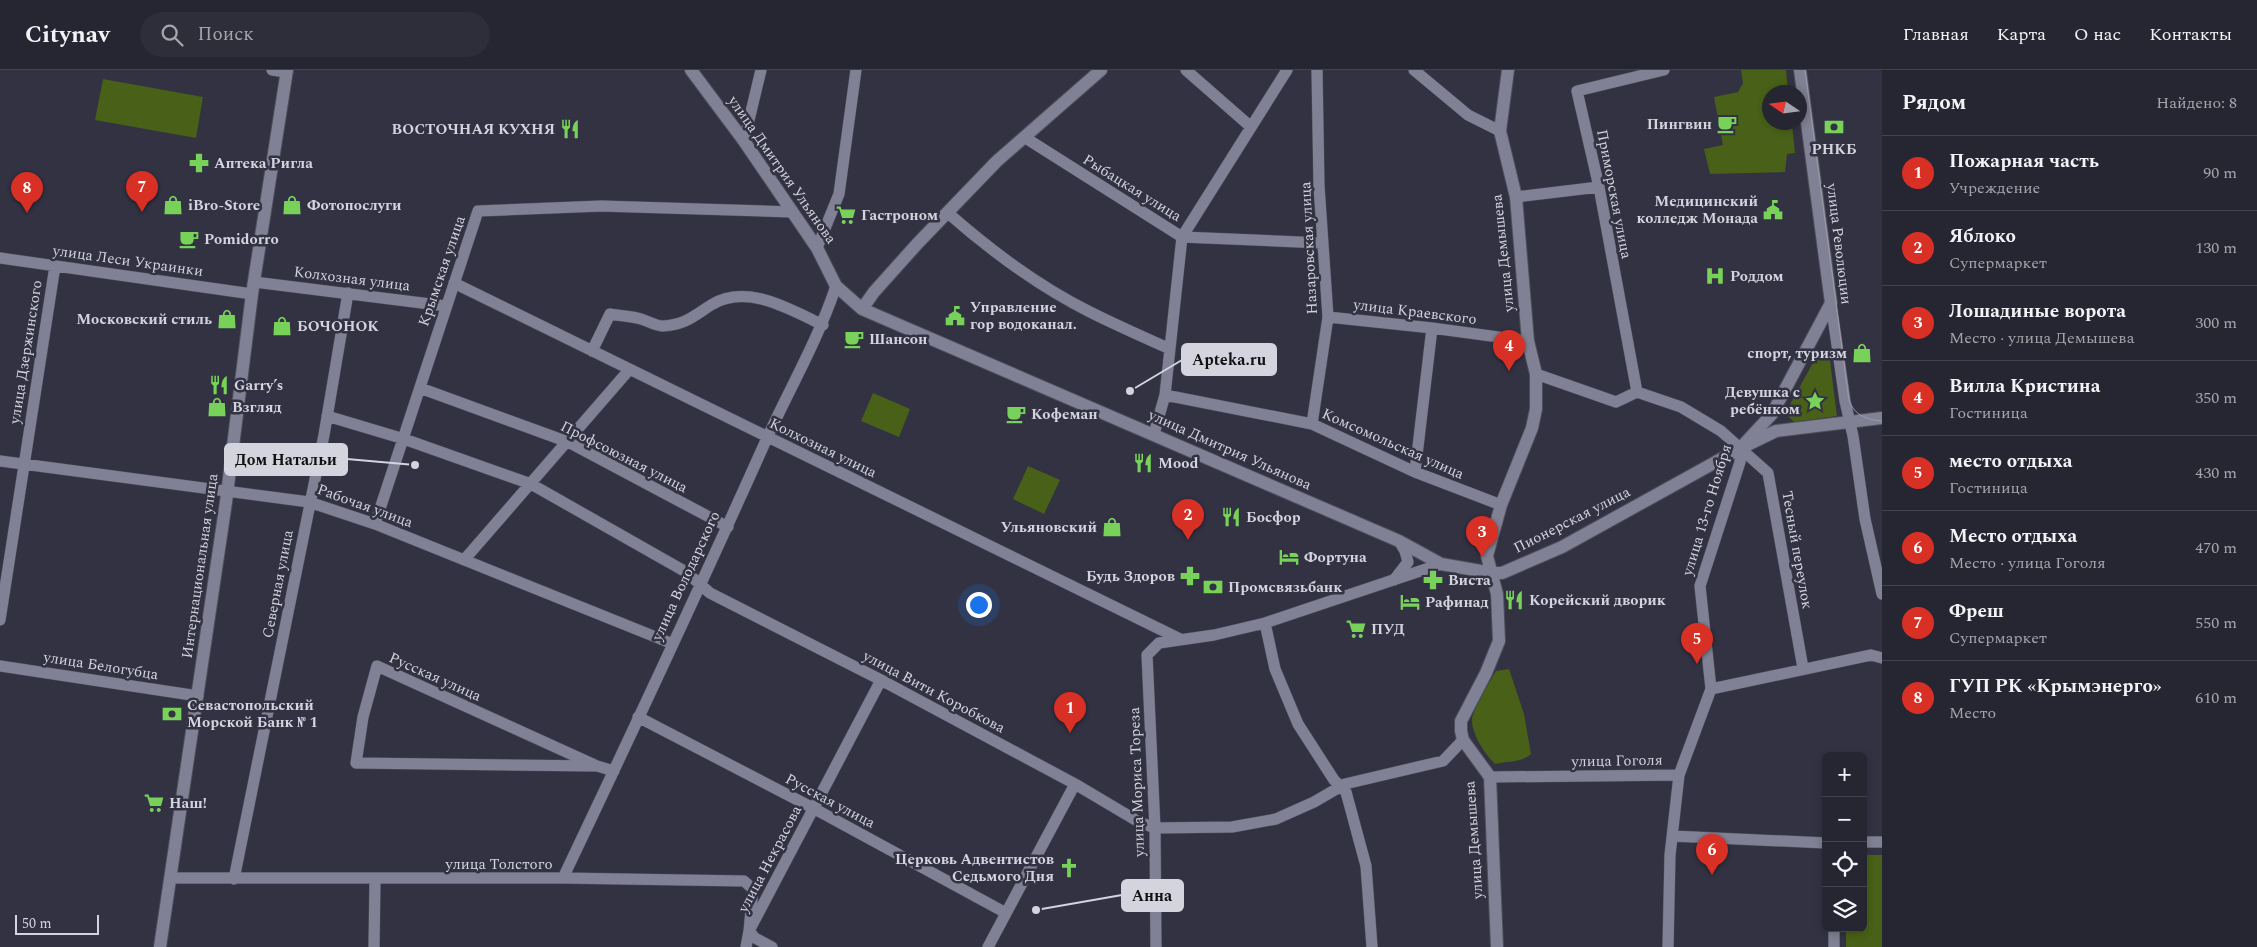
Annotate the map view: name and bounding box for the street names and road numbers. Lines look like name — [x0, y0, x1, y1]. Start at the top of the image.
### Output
street label: улица Дмитрия Ульянова — [721, 90, 842, 249]
street label: Приморская улица — [1590, 127, 1638, 261]
street label: Рыбацкая улица — [1078, 148, 1186, 228]
street label: Назаровская улица — [1294, 180, 1324, 315]
street label: улица Революции — [1820, 181, 1858, 306]
street label: улица Демышева — [1485, 192, 1521, 314]
street label: Крымская улица — [412, 212, 472, 329]
street label: улица Леси Украинки — [50, 239, 205, 283]
street label: Колхозная улица — [292, 260, 412, 298]
street label: улица Дзержинского — [3, 279, 49, 426]
street label: улица Краевского — [1351, 293, 1478, 331]
street label: Комсомольская улица — [1318, 402, 1468, 486]
street label: улица Дмитрия Ульянова — [1144, 403, 1316, 497]
street label: Колхозная улица — [765, 412, 881, 484]
street label: Профсоюзная улица — [556, 415, 692, 499]
street label: улица 13-го Ноября — [1676, 441, 1738, 580]
street label: Интернациональная улица — [176, 471, 224, 660]
street label: Рабочая улица — [314, 478, 417, 534]
street label: Пионерская улица — [1510, 480, 1635, 559]
street label: Тесный переулок — [1775, 489, 1819, 611]
street label: улица Володарского — [645, 507, 726, 646]
street label: Северная улица — [256, 527, 300, 640]
street label: улица Вити Коробкова — [858, 644, 1010, 740]
street label: улица Белогубца — [41, 645, 161, 687]
street label: Русская улица — [385, 646, 486, 708]
street label: улица Мориса Тореза — [1123, 706, 1151, 858]
street label: улица Гоголя — [1570, 749, 1663, 773]
street label: Русская улица — [781, 768, 880, 835]
street label: улица Демышева — [1458, 779, 1490, 901]
street label: улица Некрасова — [732, 801, 808, 918]
street label: улица Толстого — [444, 853, 553, 876]

